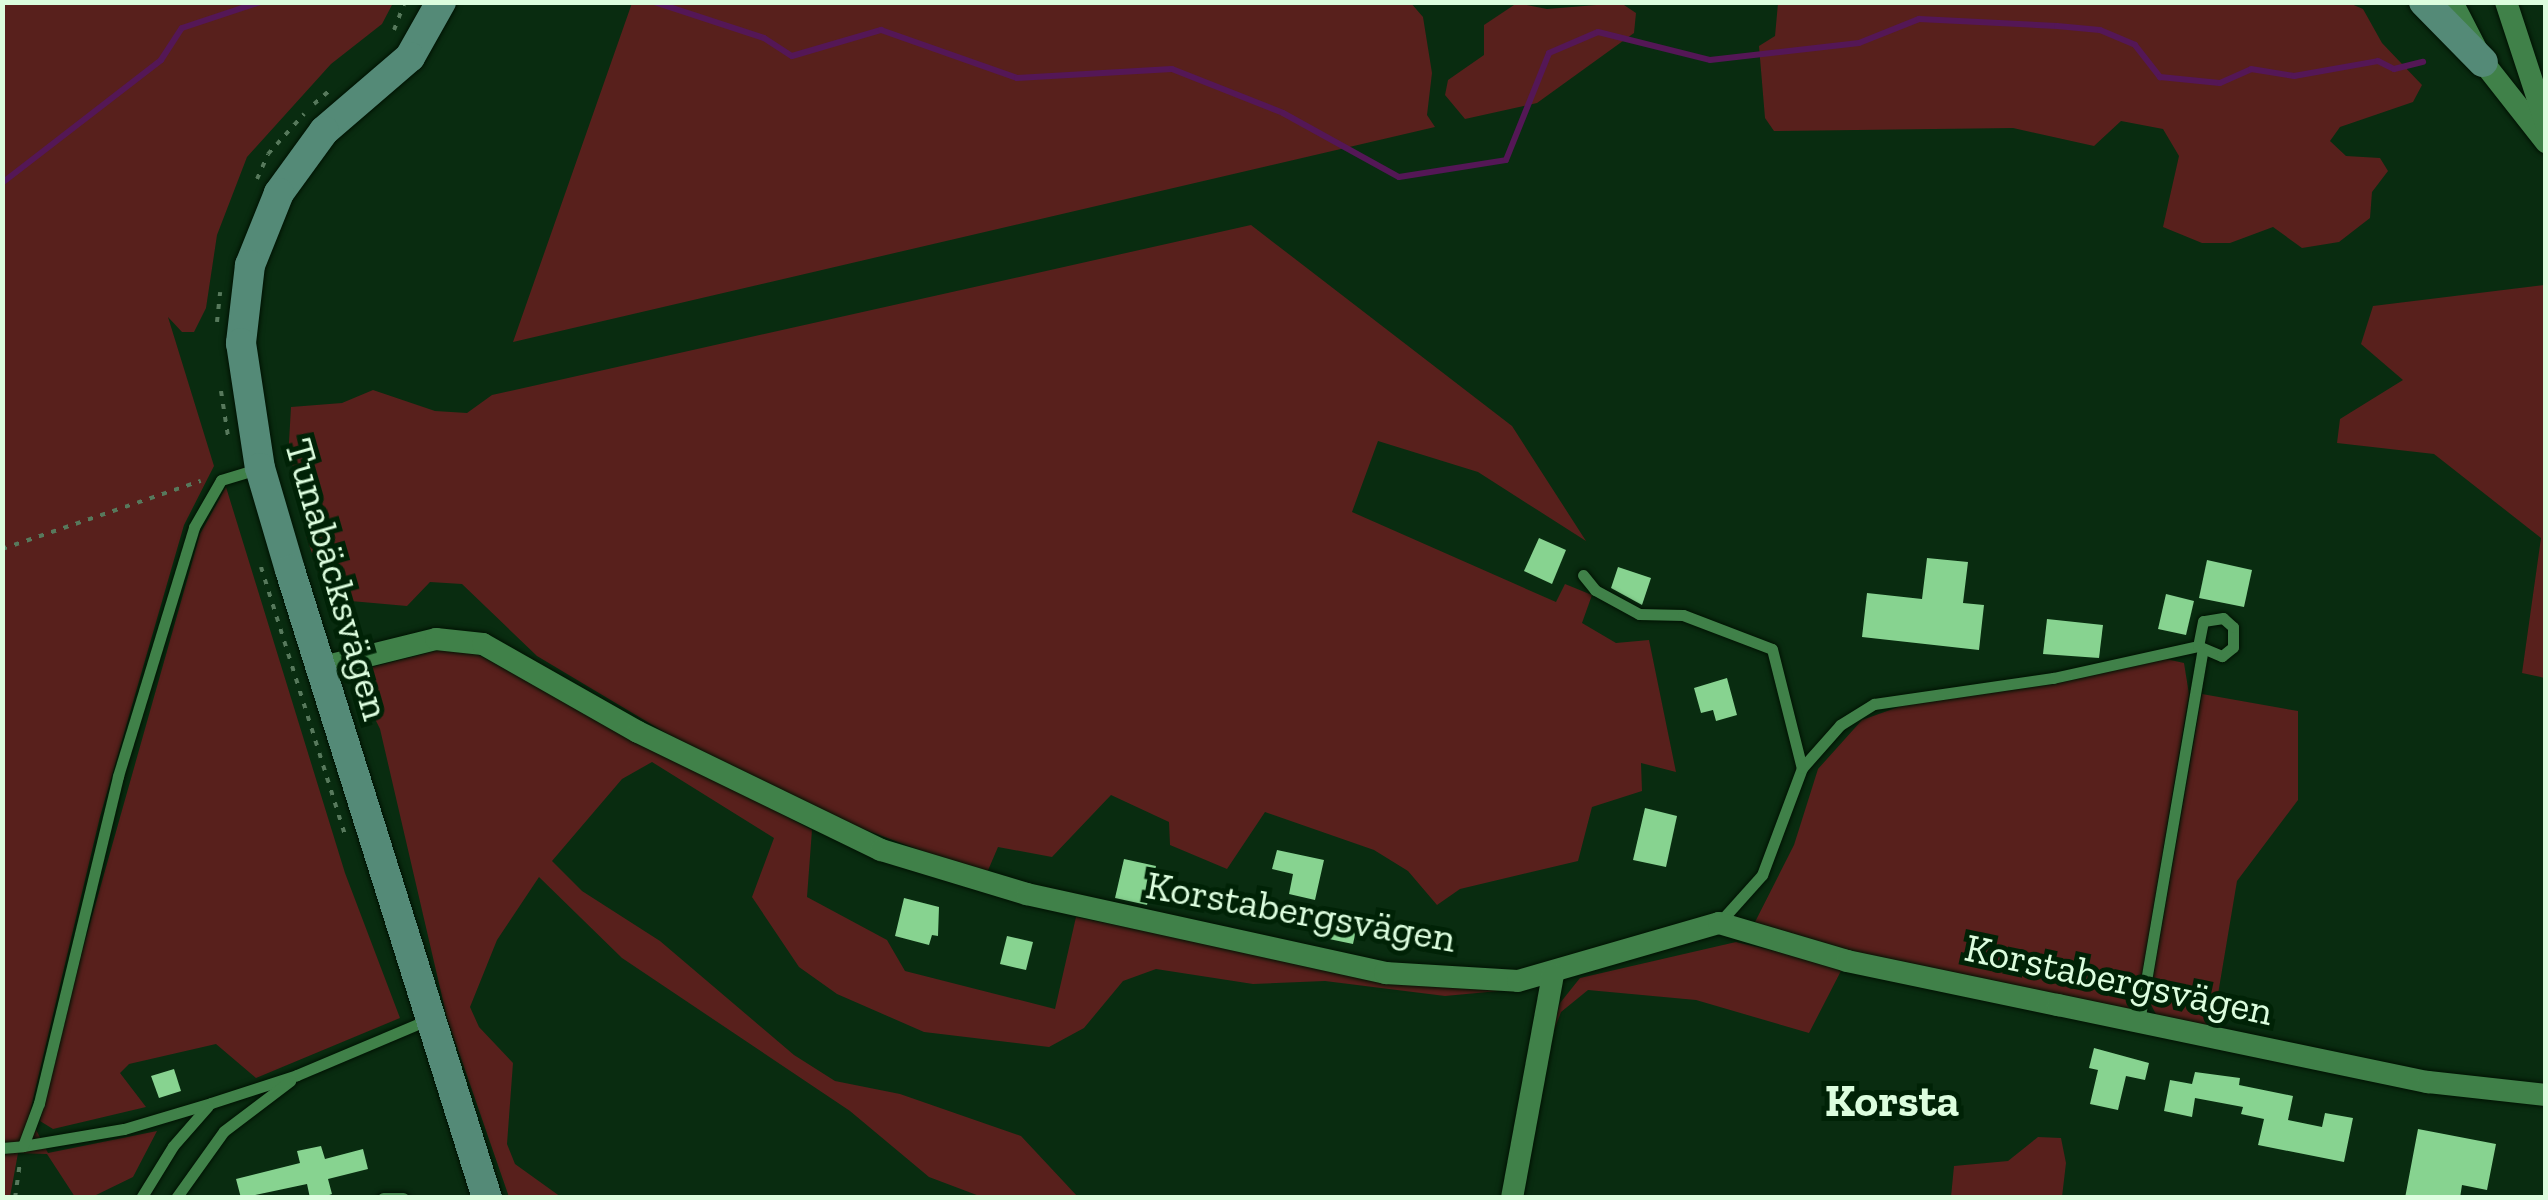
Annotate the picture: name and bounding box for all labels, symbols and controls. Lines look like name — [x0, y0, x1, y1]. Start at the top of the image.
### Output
street label: Tunabäcksvägen — [275, 433, 401, 725]
street label: Korstabergsvägen — [1142, 860, 1460, 962]
street label: Korstabergsvägen — [1961, 923, 2277, 1035]
district label: Korsta — [1825, 1075, 1959, 1129]

